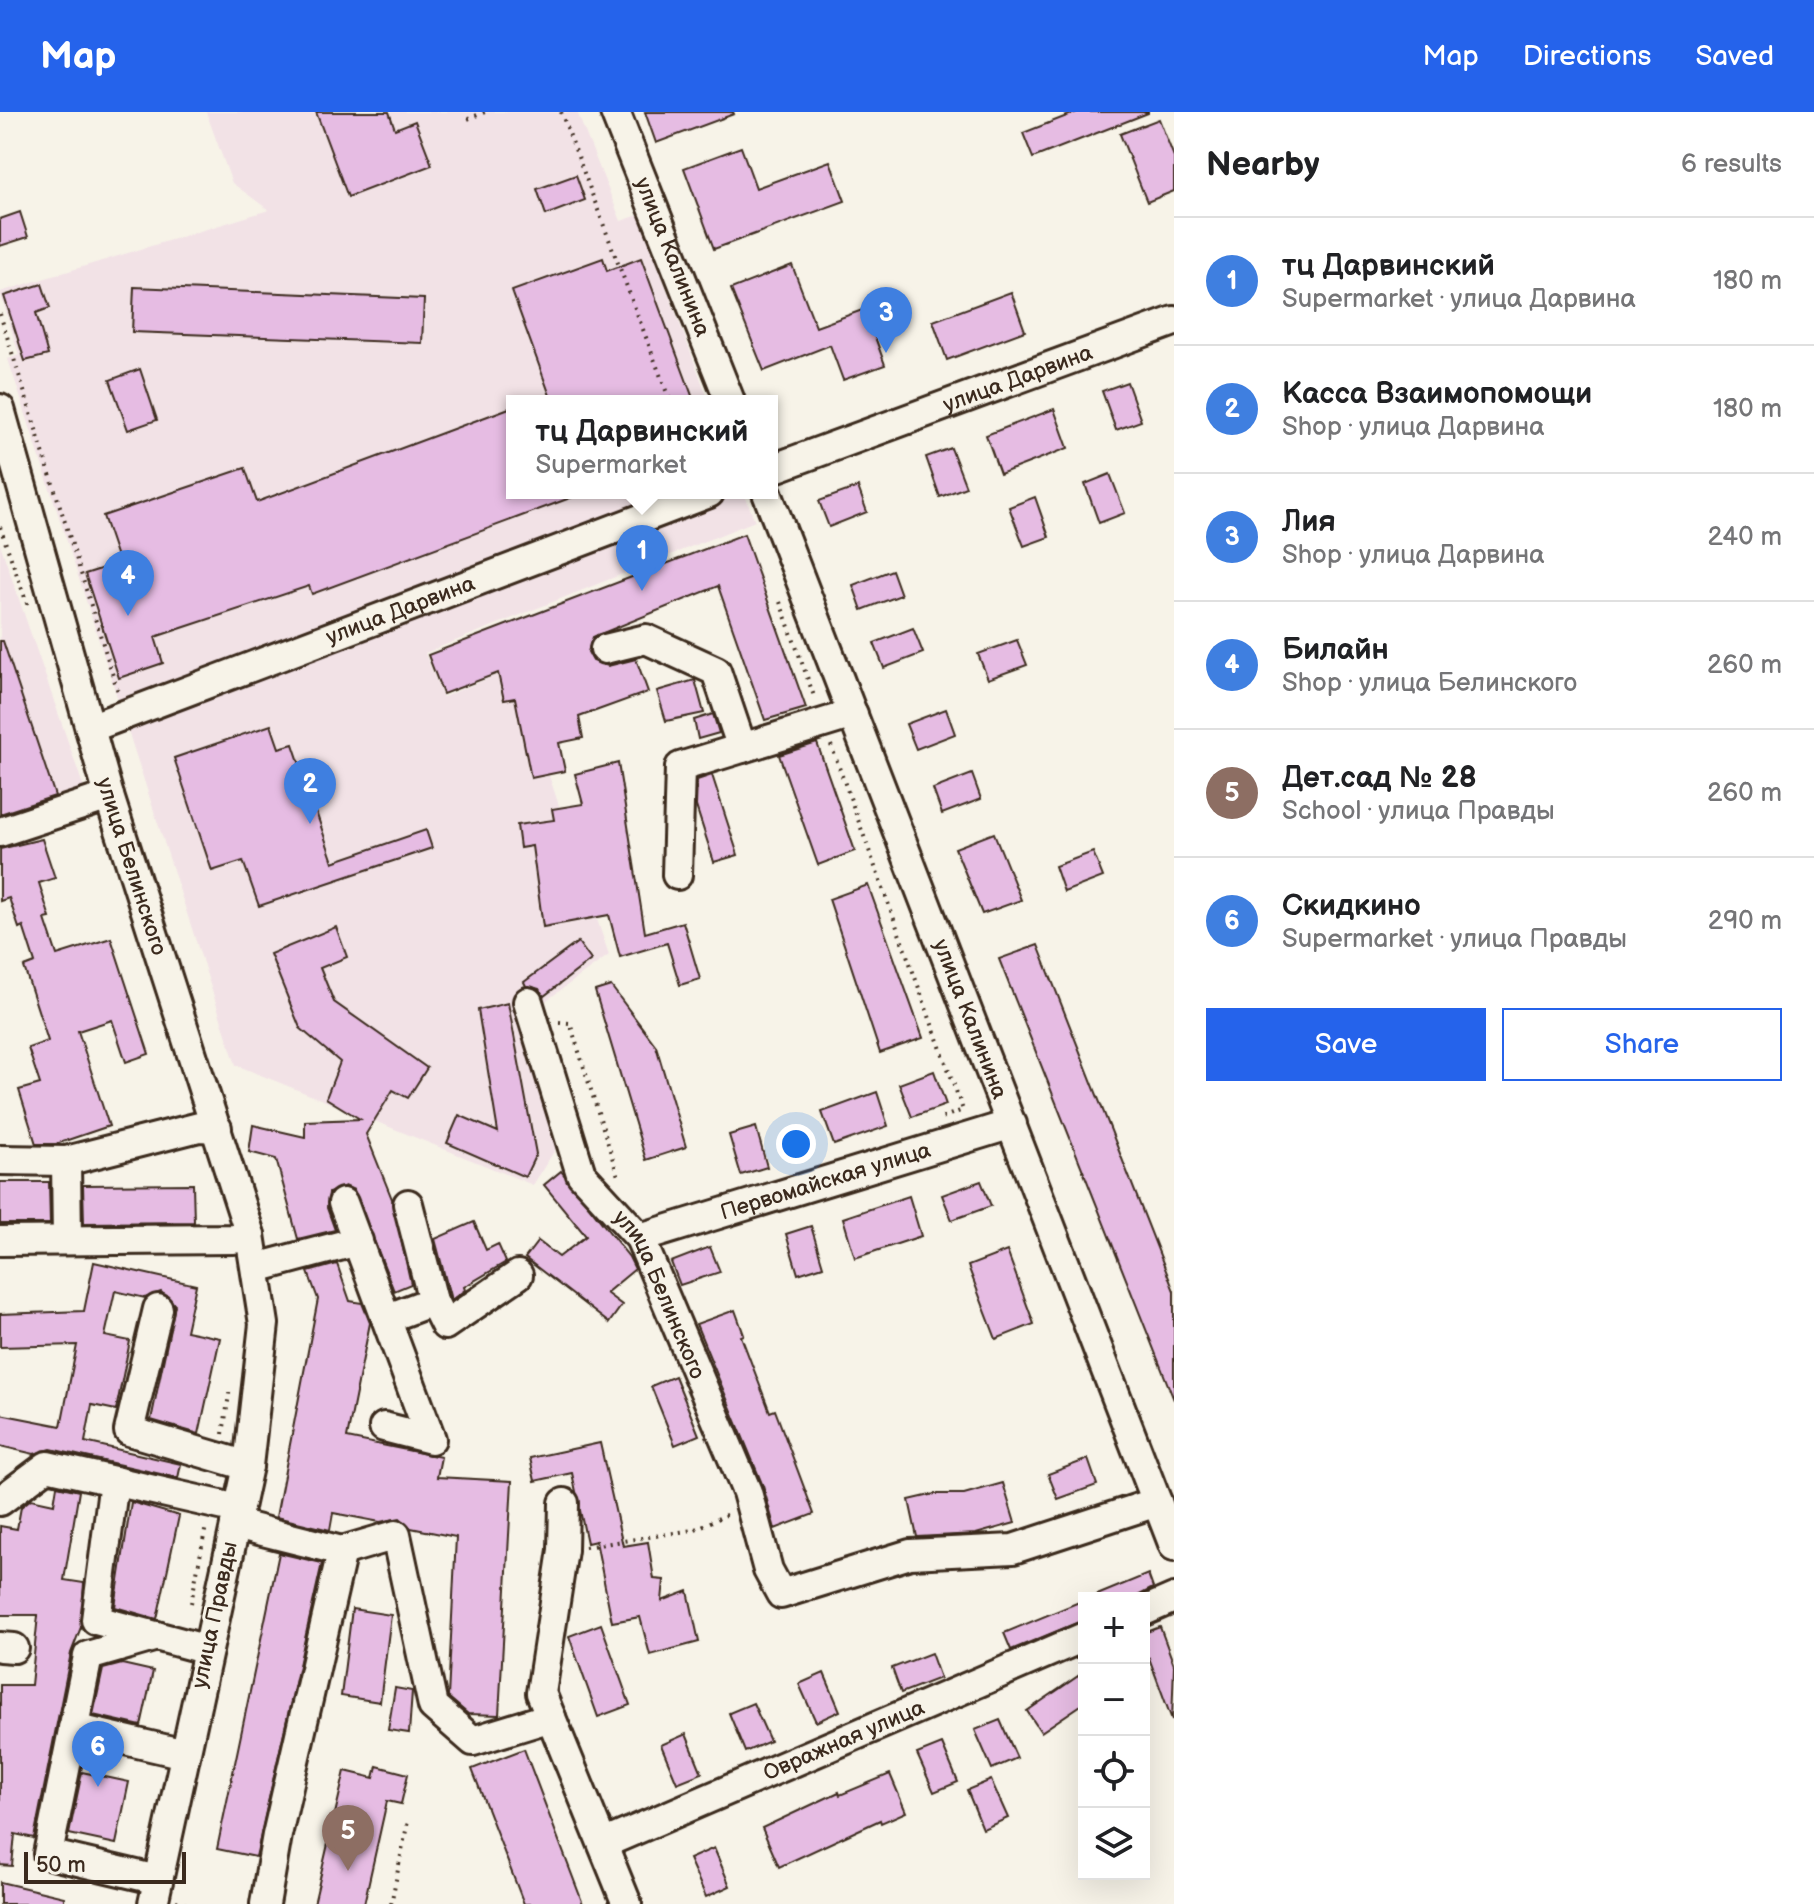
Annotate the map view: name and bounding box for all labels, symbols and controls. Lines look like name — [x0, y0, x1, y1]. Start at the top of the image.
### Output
text: Map — [40, 34, 116, 79]
text: Map — [1422, 40, 1479, 73]
text: Directions — [1523, 40, 1651, 73]
text: Saved — [1695, 40, 1774, 73]
text: Nearby — [1206, 144, 1320, 185]
text: 6 results — [1681, 149, 1782, 180]
street label: улица Калинина — [629, 173, 716, 340]
text: тц Дарвинский — [1282, 248, 1495, 284]
text: 1 — [1227, 266, 1237, 297]
text: 180 m — [1713, 266, 1782, 297]
text: Supermarket · улица Дарвина — [1282, 284, 1636, 315]
pin: 3 — [860, 287, 912, 353]
street label: улица Дарвина — [939, 339, 1096, 418]
text: Касса Взаимопомощи — [1282, 376, 1592, 412]
text: 2 — [1224, 394, 1240, 425]
text: 180 m — [1713, 394, 1782, 425]
popup — [506, 395, 778, 499]
text: Shop · улица Дарвина — [1282, 412, 1545, 443]
text: тц Дарвинский — [536, 414, 748, 450]
text: Supermarket — [536, 450, 687, 481]
text: Лия — [1282, 504, 1336, 540]
text: 3 — [1224, 522, 1240, 553]
text: 240 m — [1707, 522, 1782, 553]
pin: 1 — [616, 525, 668, 591]
text: Shop · улица Дарвина — [1282, 540, 1545, 571]
pin: 4 — [102, 550, 154, 616]
street label: улица Дарвина — [322, 570, 479, 651]
text: Билайн — [1282, 632, 1389, 668]
text: 4 — [1224, 650, 1240, 681]
text: 260 m — [1707, 650, 1782, 681]
text: Shop · улица Белинского — [1282, 668, 1577, 699]
pin: 2 — [284, 758, 336, 824]
text: Дет.сад № 28 — [1282, 760, 1477, 796]
street label: улица Белинского — [91, 775, 173, 959]
text: 5 — [1224, 778, 1240, 809]
text: 260 m — [1707, 778, 1782, 809]
text: School · улица Правды — [1282, 796, 1555, 827]
text: Скидкино — [1282, 888, 1421, 924]
text: 6 — [1224, 906, 1240, 937]
text: 290 m — [1708, 906, 1782, 937]
text: Supermarket · улица Правды — [1282, 924, 1627, 955]
street label: улица Калинина — [927, 935, 1013, 1103]
button: Save — [1206, 1008, 1486, 1081]
button: Share — [1502, 1008, 1782, 1081]
your location — [776, 1124, 816, 1164]
street label: Первомайская улица — [717, 1136, 934, 1226]
street label: улица Белинского — [607, 1204, 711, 1383]
street label: улица Правды — [186, 1539, 244, 1691]
map controls — [1078, 1592, 1150, 1880]
button: + — [1078, 1592, 1150, 1664]
button: − — [1078, 1664, 1150, 1736]
street label: Овражная улица — [759, 1694, 928, 1787]
pin: 6 — [72, 1721, 124, 1787]
button: locate — [1078, 1736, 1150, 1808]
pin: 5 — [322, 1805, 374, 1871]
button: layers — [1078, 1808, 1150, 1880]
scale bar — [24, 1848, 186, 1884]
text: 50 m — [36, 1852, 86, 1879]

